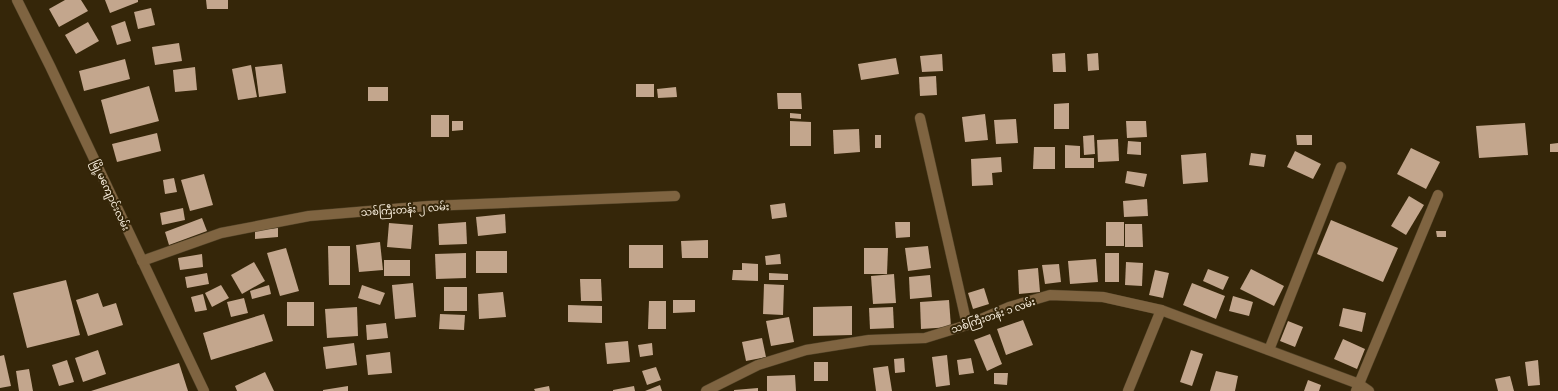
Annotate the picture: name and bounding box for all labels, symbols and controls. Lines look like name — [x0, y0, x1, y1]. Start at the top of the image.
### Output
street label: မြို့မကျောင်းလမ်း — [87, 157, 134, 233]
street label: သစ်ကြီးတန်း ၂ လမ်း — [360, 199, 450, 221]
street label: သစ်ကြီးတန်း ၁ လမ်း — [949, 294, 1038, 338]

